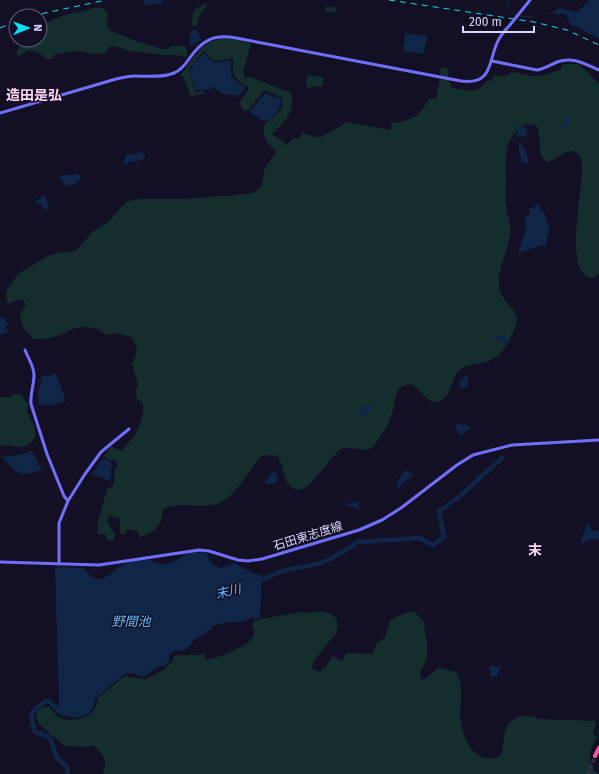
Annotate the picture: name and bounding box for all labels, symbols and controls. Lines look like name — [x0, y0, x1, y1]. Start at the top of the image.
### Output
north arrow — [8, 8, 48, 48]
scale bar — [463, 8, 534, 34]
text: 200 m — [469, 15, 502, 29]
text: N — [31, 24, 44, 32]
district label: 造田是弘 — [6, 87, 62, 104]
street label: 石田東志度線 — [272, 519, 344, 553]
district label: 末 — [528, 542, 542, 559]
water label: 末川 — [214, 581, 244, 602]
water label: 野間池 — [111, 614, 152, 629]

